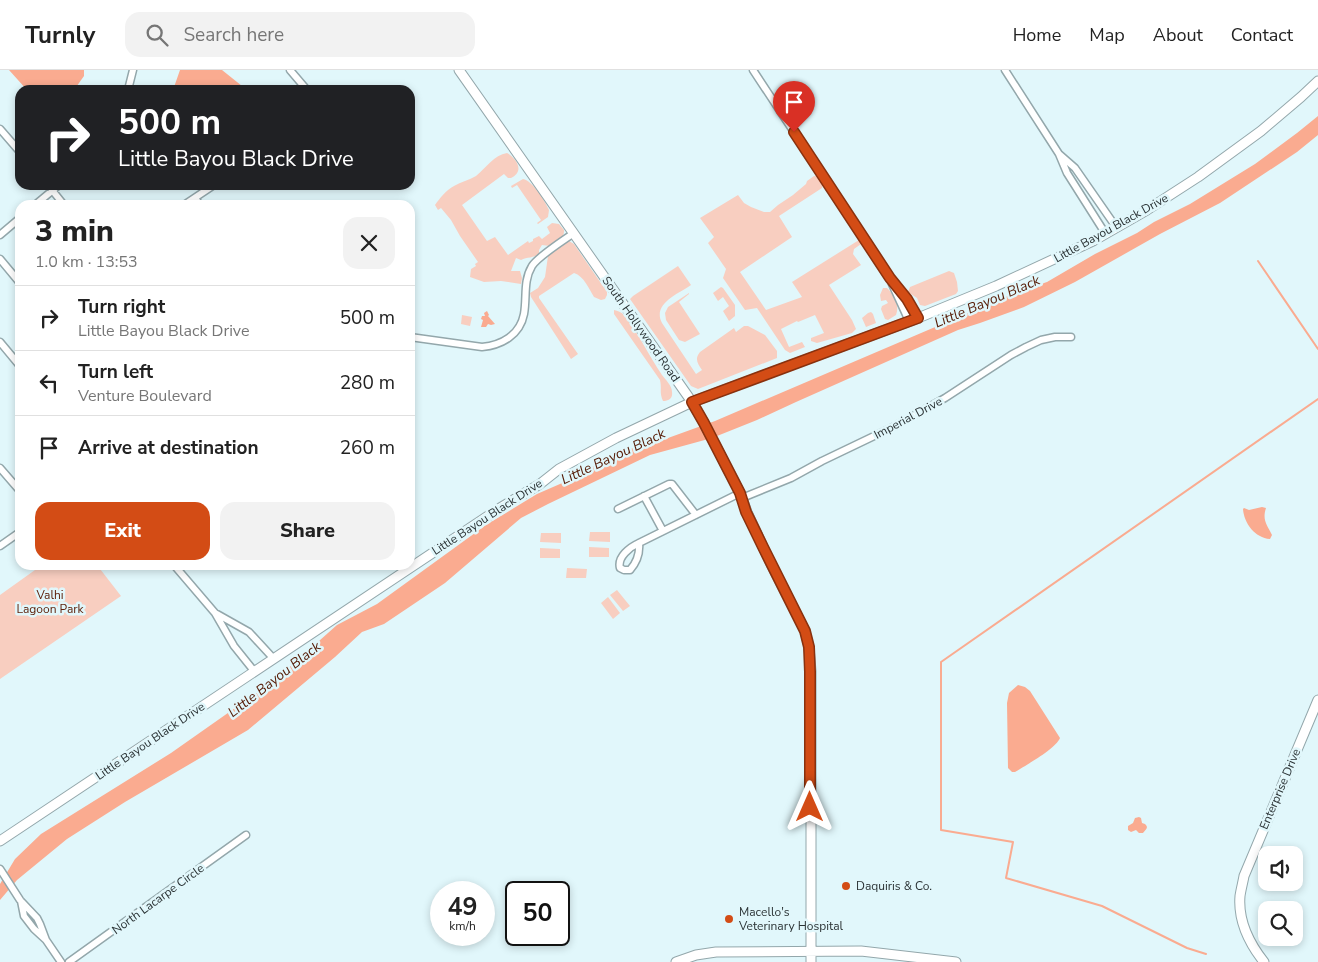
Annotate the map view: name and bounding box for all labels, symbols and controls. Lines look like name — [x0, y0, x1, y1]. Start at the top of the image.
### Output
search box — [125, 12, 475, 57]
text: Turnly — [25, 19, 95, 51]
icon: search — [143, 21, 171, 49]
text: Search here — [183, 22, 284, 48]
text: Home — [1013, 23, 1061, 47]
text: Map — [1089, 23, 1125, 47]
text: About — [1153, 23, 1203, 47]
text: Contact — [1231, 23, 1293, 47]
pin — [773, 81, 815, 132]
icon: arrive — [780, 88, 808, 116]
text: 500 m — [118, 99, 221, 146]
icon: right — [35, 105, 100, 170]
text: Little Bayou Black Drive — [118, 144, 354, 174]
street label: Little Bayou Black Drive — [1051, 190, 1171, 266]
text: 3 min — [35, 211, 114, 252]
button: close — [343, 217, 395, 269]
text: 1.0 km · 13:53 — [35, 251, 138, 273]
water label: Little Bayou Black — [931, 270, 1044, 332]
street label: South Hollywood Road — [598, 273, 684, 385]
text: Turn right — [78, 294, 165, 320]
icon: right — [35, 304, 63, 332]
text: 500 m — [340, 305, 395, 331]
text: Little Bayou Black Drive — [78, 320, 249, 342]
text: Turn left — [78, 359, 153, 385]
icon: left — [35, 369, 63, 397]
text: 280 m — [340, 370, 395, 396]
text: Venture Boulevard — [78, 385, 212, 407]
street label: Imperial Drive — [871, 393, 945, 443]
water label: Little Bayou Black — [558, 423, 669, 489]
icon: arrive — [35, 434, 63, 462]
text: Arrive at destination — [78, 435, 259, 461]
text: 260 m — [340, 435, 395, 461]
street label: Little Bayou Black Drive — [429, 475, 545, 559]
button: Exit — [35, 502, 210, 560]
button: Share — [220, 502, 395, 560]
park label: Valhi Lagoon Park — [16, 587, 85, 617]
water label: Little Bayou Black — [224, 636, 326, 722]
street label: Little Bayou Black Drive — [92, 698, 208, 784]
street label: Enterprise Drive — [1256, 746, 1304, 832]
position arrow — [783, 780, 835, 832]
map controls — [1258, 846, 1303, 946]
button: sound — [1258, 846, 1303, 891]
street label: North Lacarpe Circle — [109, 860, 207, 938]
place label: Daquiris & Co. — [856, 878, 932, 894]
marker: Daquiris & Co. — [840, 880, 852, 892]
speed limit sign: 50 — [505, 881, 570, 946]
text: 49 — [447, 890, 478, 924]
button: search — [1258, 901, 1303, 946]
place label: Macello's Veterinary Hospital — [738, 904, 844, 934]
marker: Macello's Veterinary Hospital — [723, 913, 735, 925]
text: km/h — [449, 918, 476, 934]

